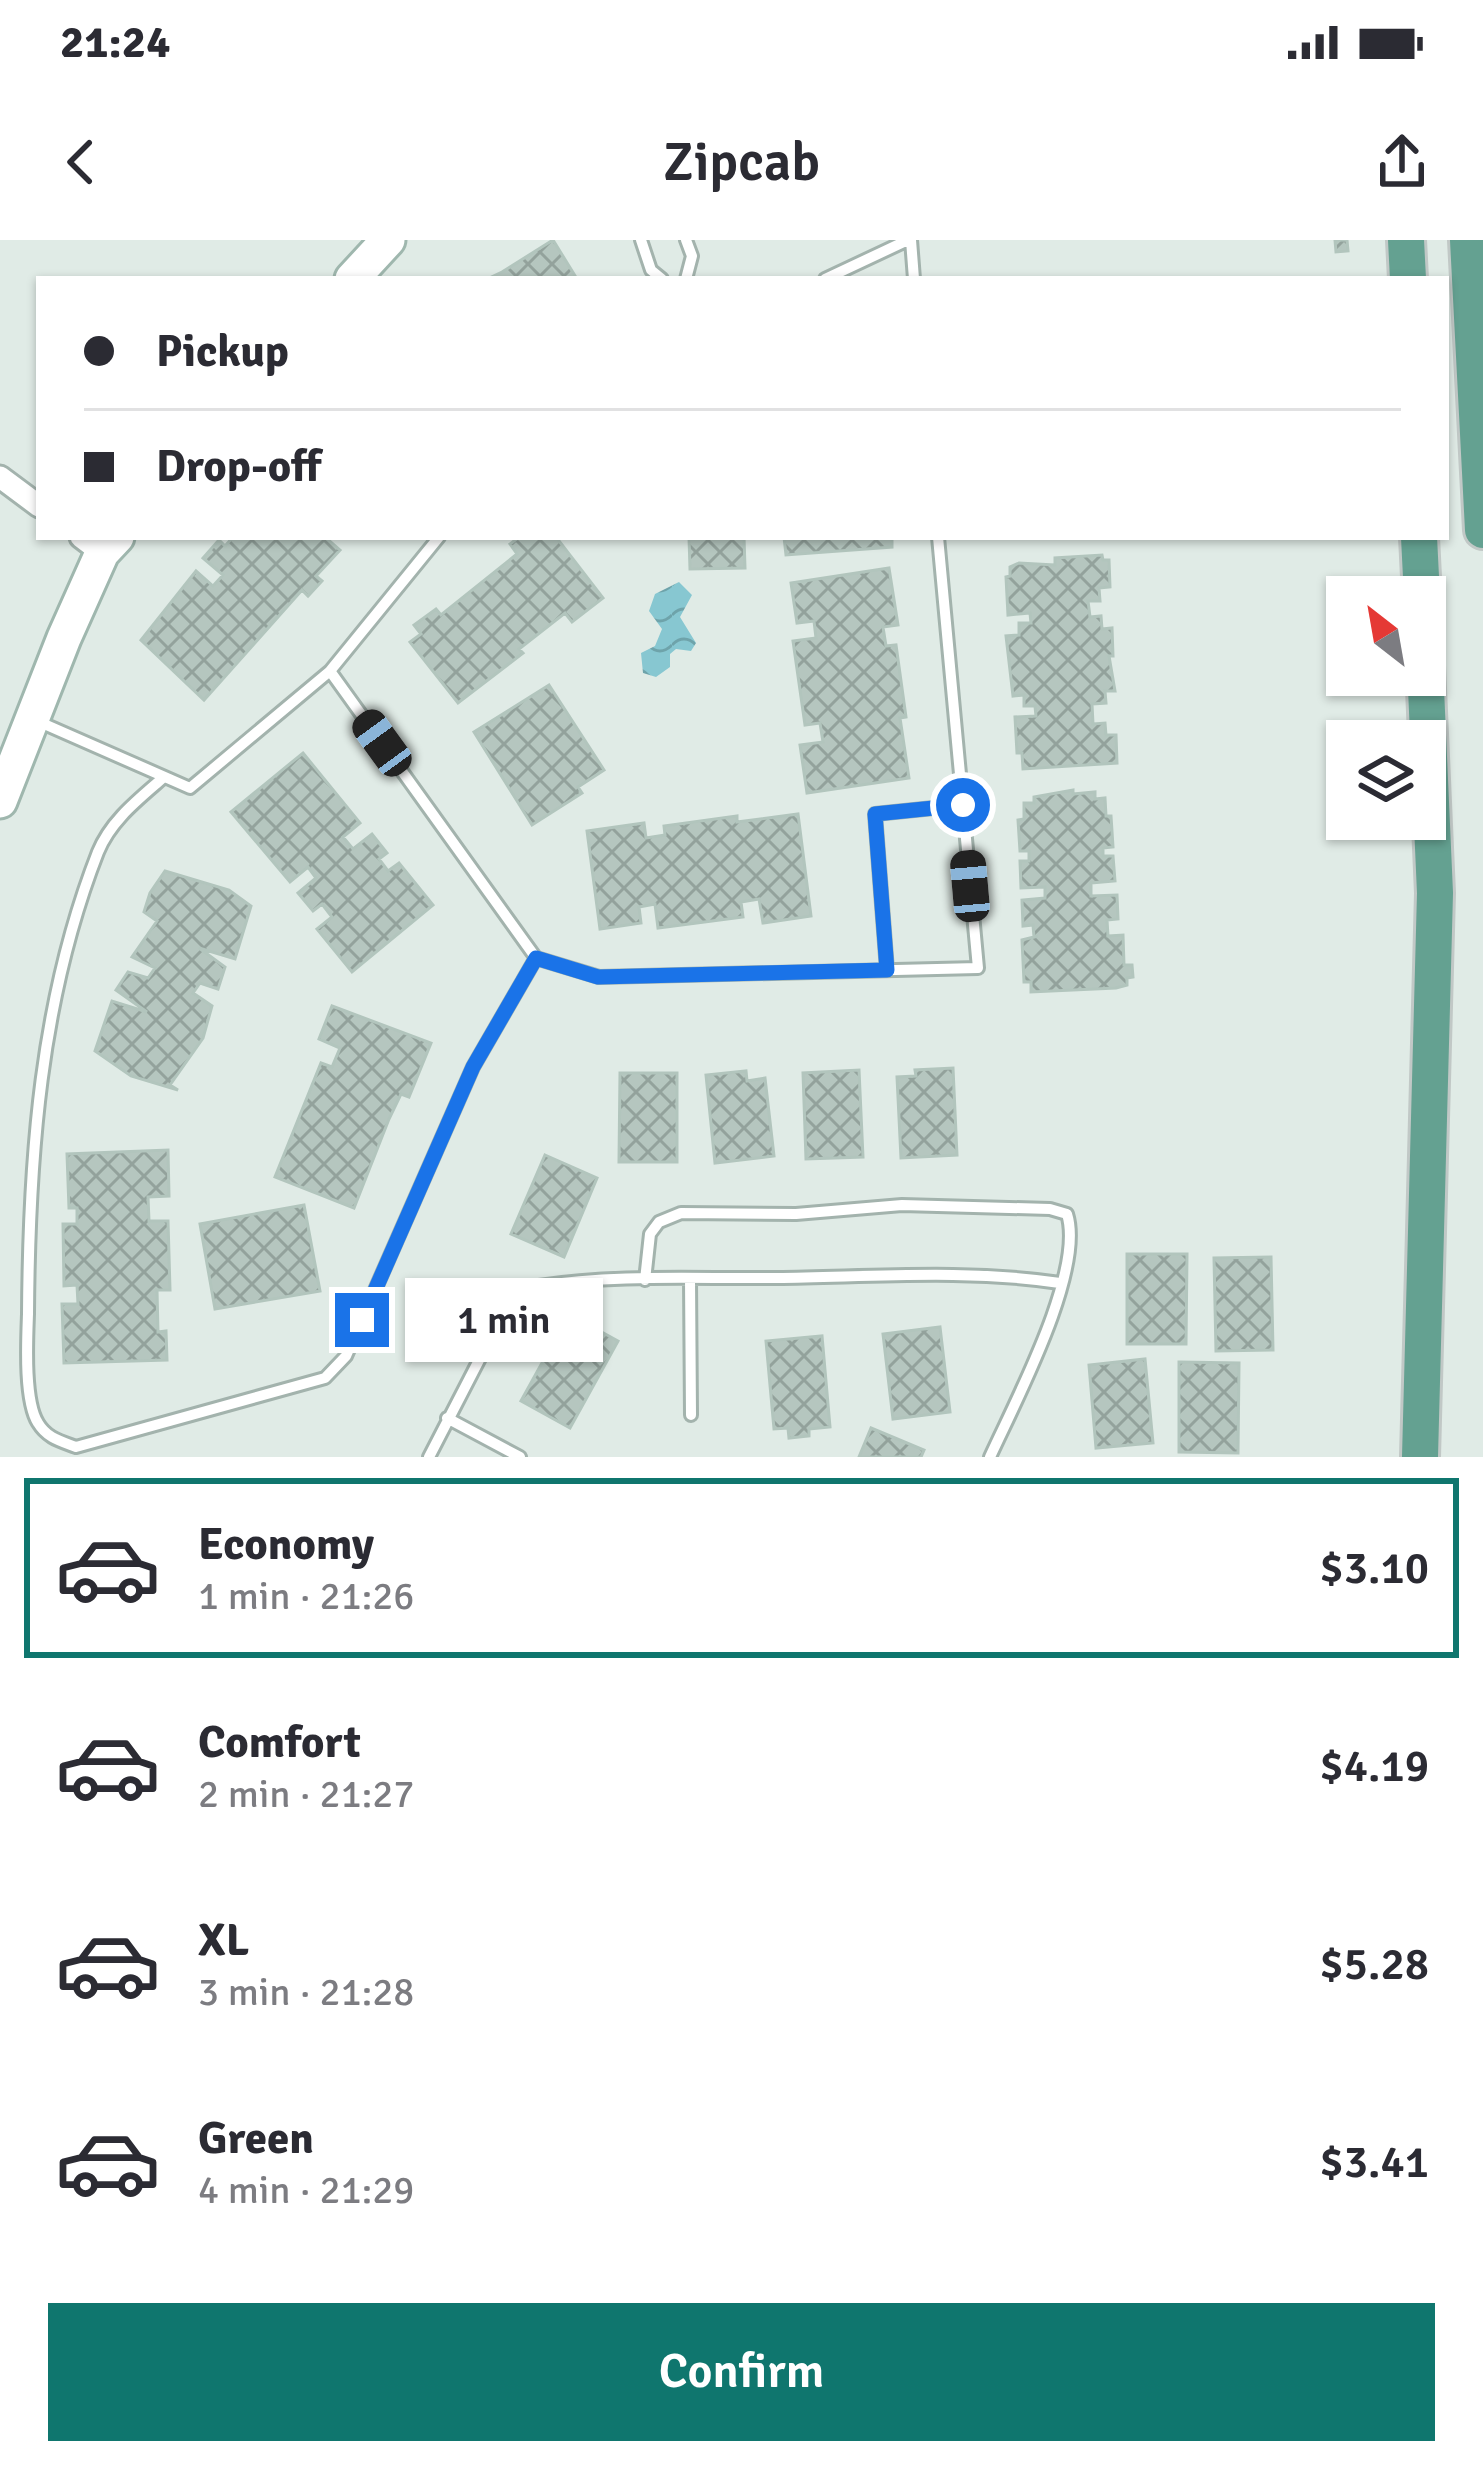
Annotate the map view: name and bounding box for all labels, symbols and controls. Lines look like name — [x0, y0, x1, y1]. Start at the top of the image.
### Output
text: 21:24 — [60, 15, 170, 70]
icon: back — [48, 129, 114, 195]
text: Zipcab — [663, 129, 820, 196]
icon: share — [1369, 129, 1435, 195]
text: Pickup — [156, 324, 289, 379]
text: Drop-off — [156, 439, 321, 494]
north arrow — [1326, 576, 1446, 696]
map controls — [1326, 576, 1446, 840]
car — [346, 703, 418, 783]
button: layers — [1326, 720, 1446, 840]
route start — [936, 778, 990, 832]
car — [949, 849, 991, 923]
callout: 1 min — [404, 1278, 602, 1362]
route end — [335, 1293, 389, 1347]
text: 1 min — [457, 1296, 551, 1344]
icon: car — [54, 1514, 162, 1622]
text: Economy — [198, 1517, 374, 1572]
text: $3.10 — [1319, 1541, 1429, 1596]
text: 1 min · 21:26 — [198, 1572, 414, 1620]
icon: car — [54, 1712, 162, 1820]
text: Comfort — [198, 1715, 361, 1770]
text: $4.19 — [1319, 1739, 1429, 1794]
text: 2 min · 21:27 — [198, 1770, 414, 1818]
icon: car — [54, 1910, 162, 2018]
text: XL — [198, 1913, 249, 1968]
text: $5.28 — [1319, 1937, 1429, 1992]
text: 3 min · 21:28 — [198, 1968, 414, 2016]
icon: car — [54, 2108, 162, 2216]
text: Green — [198, 2111, 314, 2166]
text: $3.41 — [1319, 2135, 1429, 2190]
text: 4 min · 21:29 — [198, 2166, 414, 2214]
button: Confirm — [48, 2303, 1435, 2441]

